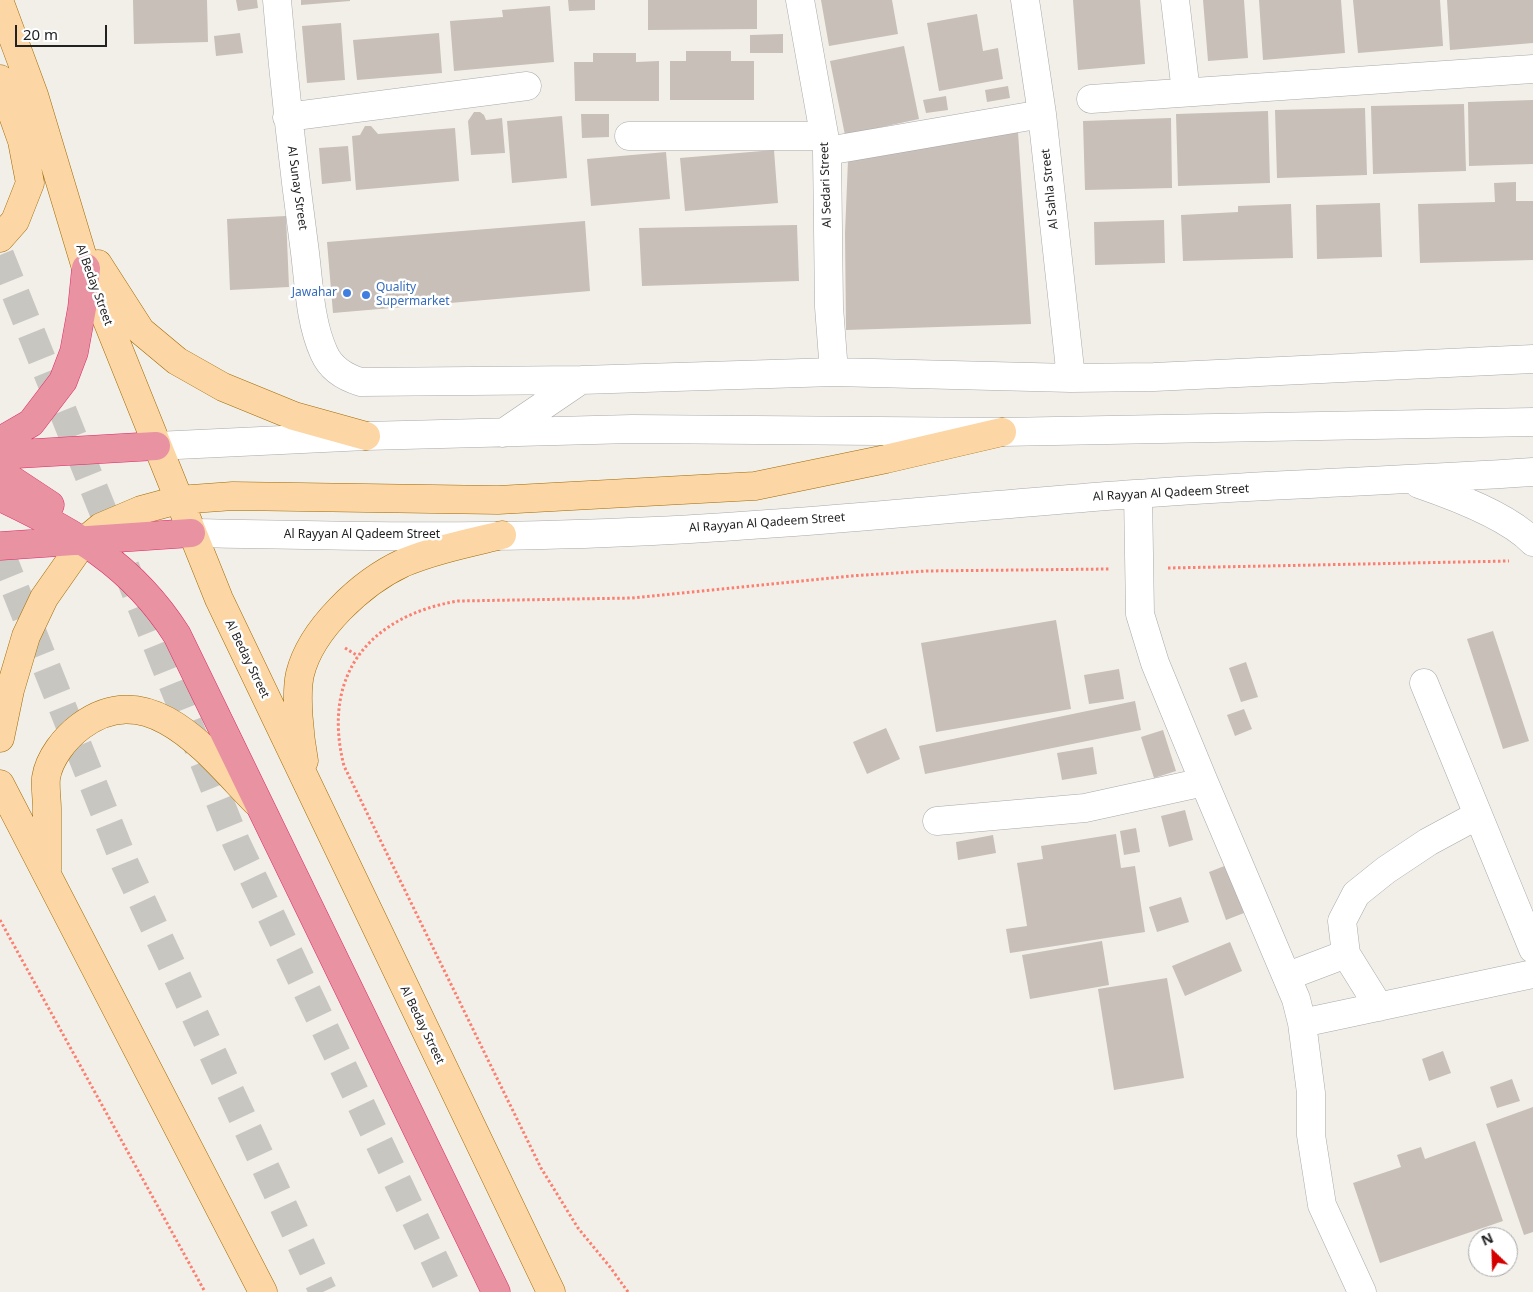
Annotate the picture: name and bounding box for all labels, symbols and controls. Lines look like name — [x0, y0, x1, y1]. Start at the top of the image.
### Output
scale bar — [18, 15, 110, 47]
text: 20 m — [23, 24, 58, 44]
street label: Al Sedari Street — [817, 142, 835, 228]
street label: Al Sunay Street — [284, 145, 310, 231]
street label: Al Sahla Street — [1039, 148, 1061, 230]
street label: Al Beday Street — [73, 242, 115, 328]
place label: Quality Supermarket — [376, 281, 450, 309]
place label: Jawahar — [292, 286, 337, 300]
marker: Jawahar — [341, 287, 353, 299]
marker: Quality Supermarket — [360, 289, 372, 301]
street label: Al Rayyan Al Qadeem Street — [1093, 482, 1249, 504]
street label: Al Rayyan Al Qadeem Street — [689, 510, 845, 536]
street label: Al Rayyan Al Qadeem Street — [284, 528, 440, 542]
street label: Al Beday Street — [222, 618, 272, 700]
street label: Al Beday Street — [397, 984, 447, 1066]
north arrow — [1468, 1227, 1518, 1277]
text: N — [1478, 1228, 1496, 1250]

